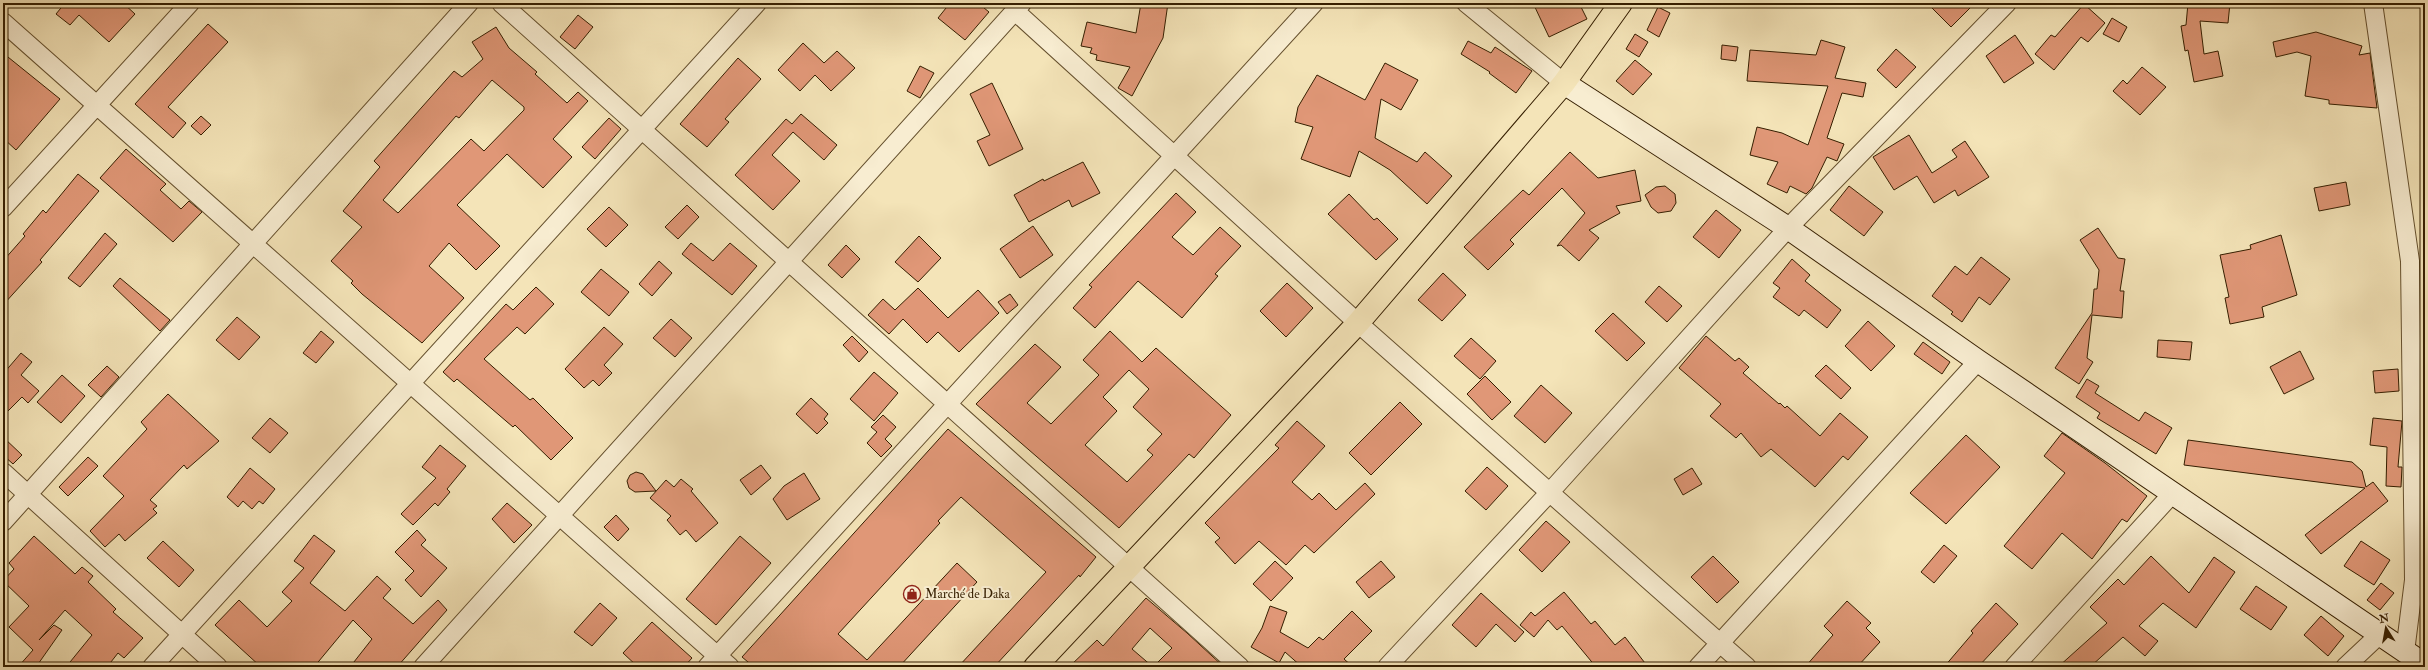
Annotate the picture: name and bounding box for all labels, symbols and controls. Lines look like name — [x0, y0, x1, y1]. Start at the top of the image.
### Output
shop icon: Marché de Daka — [902, 584, 922, 604]
place label: Marché de Daka — [925, 586, 1010, 602]
north arrow — [2366, 608, 2406, 648]
text: N — [2377, 611, 2391, 626]

